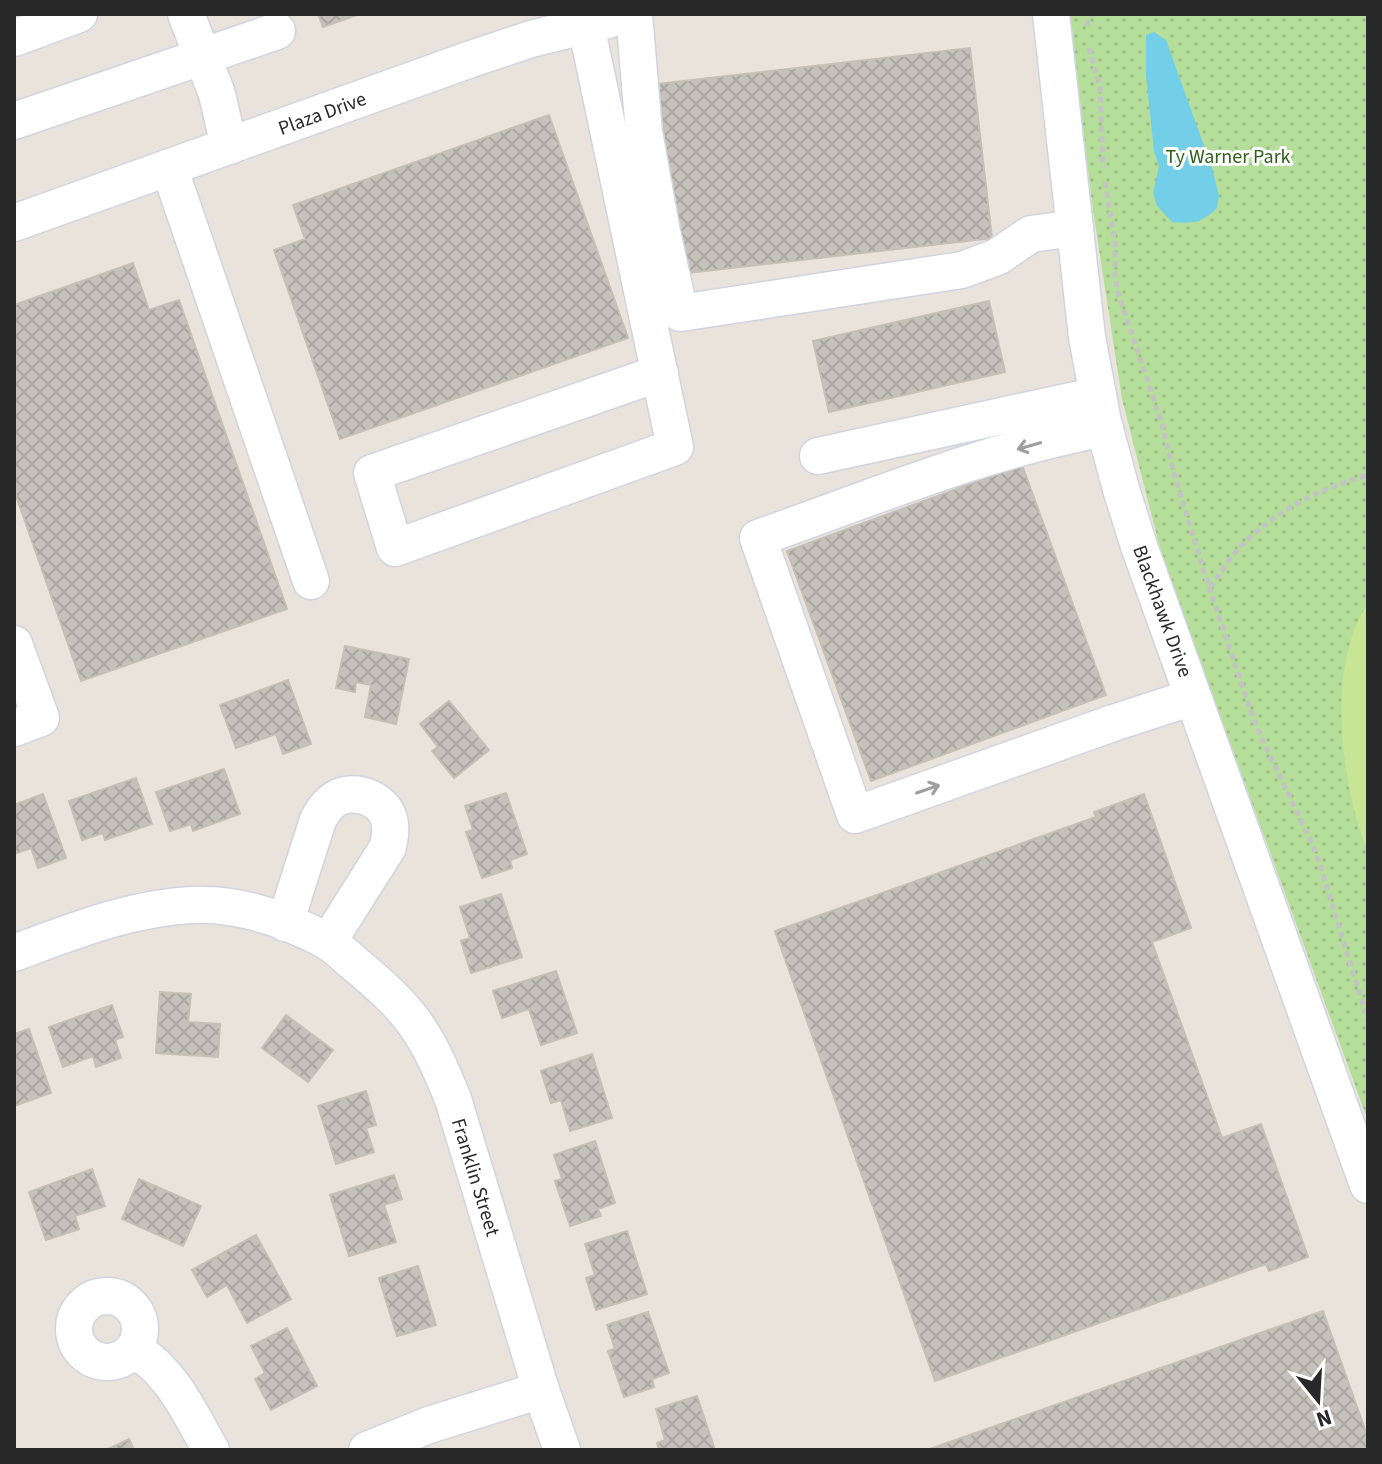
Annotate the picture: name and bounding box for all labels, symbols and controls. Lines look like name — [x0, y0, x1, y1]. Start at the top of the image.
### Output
street label: Plaza Drive — [274, 85, 370, 143]
park label: Ty Warner Park — [1165, 143, 1291, 171]
one-way arrow — [1016, 439, 1042, 454]
street label: Blackhawk Drive — [1125, 541, 1199, 681]
one-way arrow — [916, 780, 941, 795]
street label: Franklin Street — [444, 1115, 506, 1240]
north arrow — [1278, 1360, 1358, 1440]
text: N — [1312, 1401, 1336, 1436]

